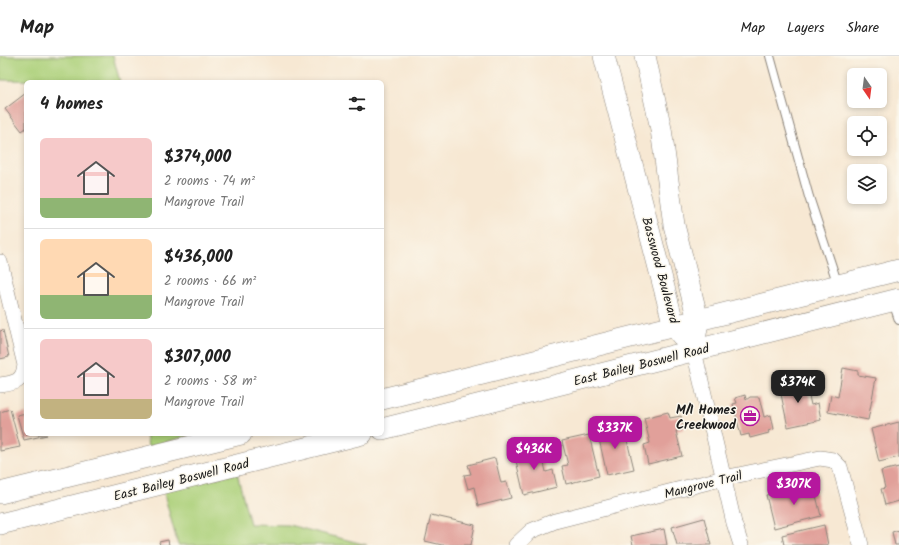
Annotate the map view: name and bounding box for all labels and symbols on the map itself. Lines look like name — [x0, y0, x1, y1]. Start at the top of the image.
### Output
north arrow — [847, 68, 887, 108]
street label: Basswood Boulevard — [635, 215, 684, 326]
street label: East Bailey Boswell Road — [571, 338, 712, 392]
pin: $374K — [770, 370, 826, 404]
place label: M/I Homes Creekwood — [676, 400, 737, 436]
office icon: M/I Homes Creekwood — [739, 405, 761, 427]
pin: $337K — [587, 416, 643, 450]
pin: $436K — [506, 437, 562, 471]
street label: East Bailey Boswell Road — [111, 453, 252, 507]
street label: Mangrove Trail — [662, 466, 745, 505]
pin: $307K — [766, 472, 822, 506]

